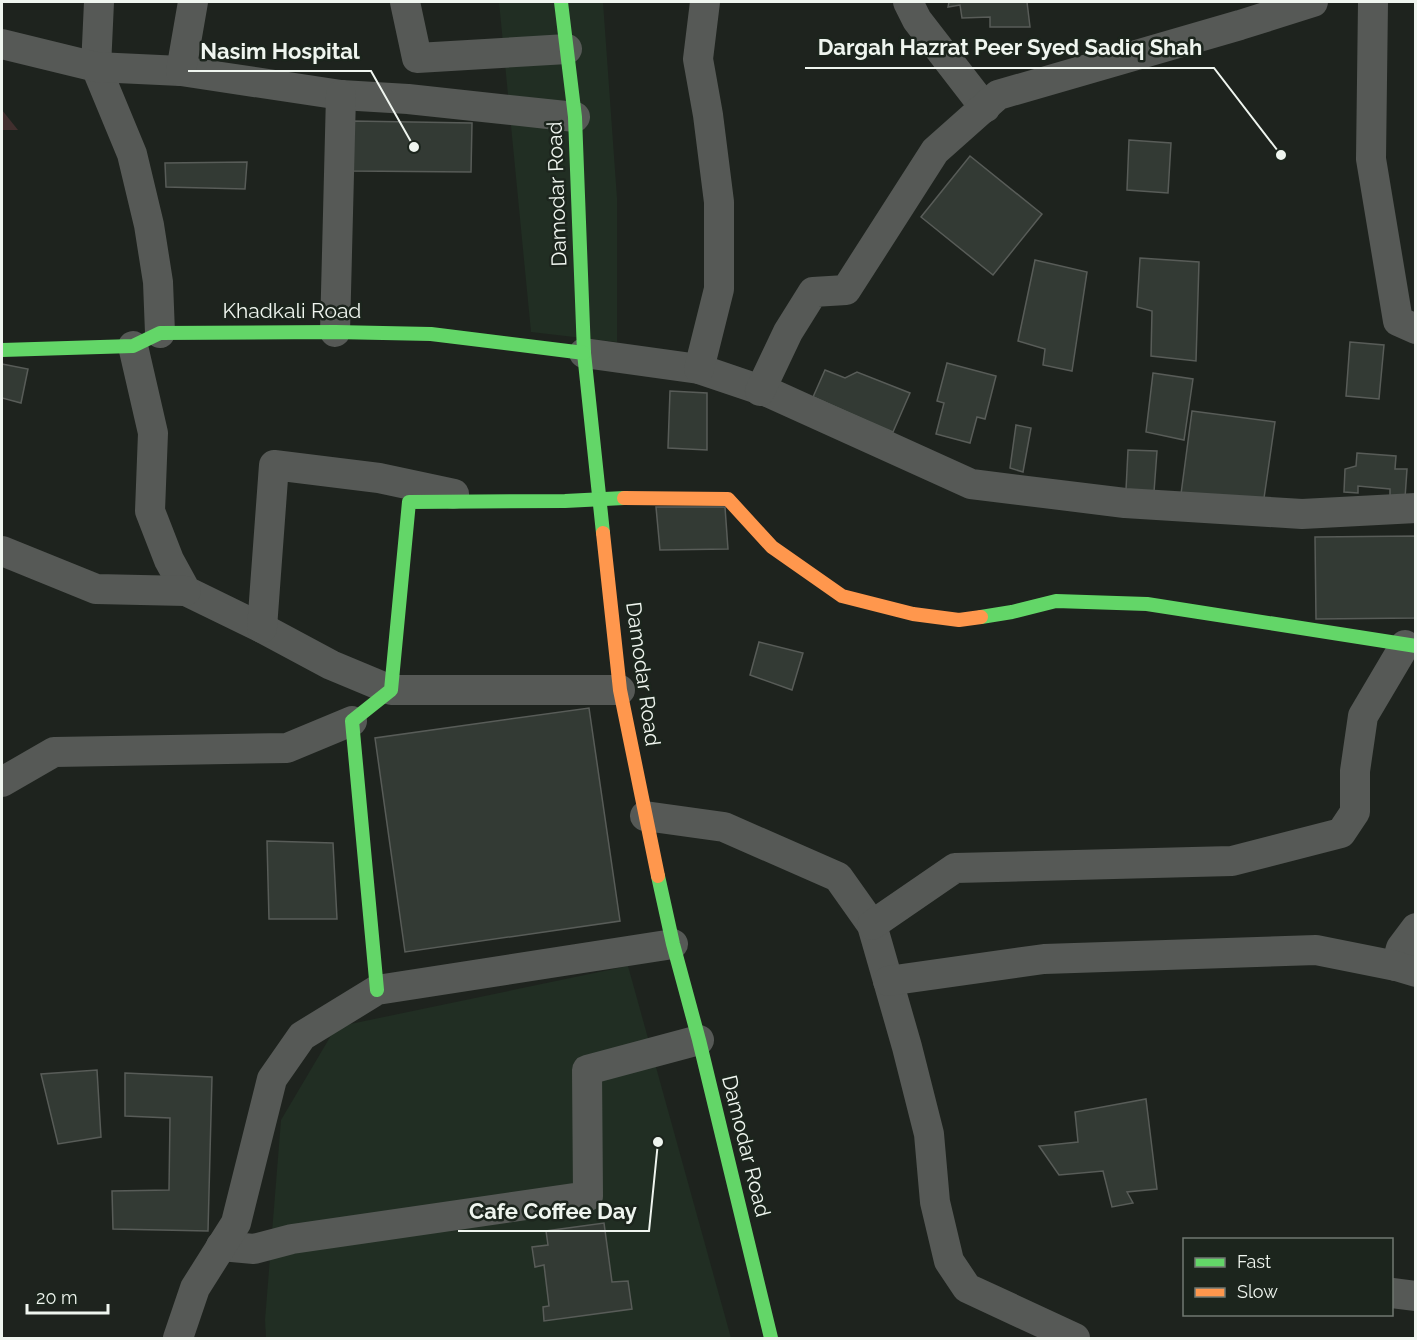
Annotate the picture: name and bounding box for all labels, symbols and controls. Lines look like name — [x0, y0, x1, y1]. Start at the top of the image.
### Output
callout: Dargah Hazrat Peer Syed Sadiq Shah — [805, 28, 1214, 68]
callout: Nasim Hospital — [188, 31, 371, 71]
text: Dargah Hazrat Peer Syed Sadiq Shah — [818, 34, 1202, 60]
text: Nasim Hospital — [200, 38, 361, 64]
street label: Damodar Road — [541, 121, 572, 267]
street label: Khadkali Road — [223, 298, 361, 323]
street label: Damodar Road — [621, 600, 666, 748]
street label: Damodar Road — [717, 1072, 776, 1219]
callout: Cafe Coffee Day — [458, 1191, 649, 1231]
text: Cafe Coffee Day — [469, 1198, 637, 1224]
legend — [1183, 1238, 1393, 1316]
text: Fast — [1237, 1251, 1271, 1272]
scale bar — [27, 1277, 108, 1315]
text: Slow — [1237, 1281, 1278, 1302]
text: 20 m — [36, 1287, 78, 1308]

